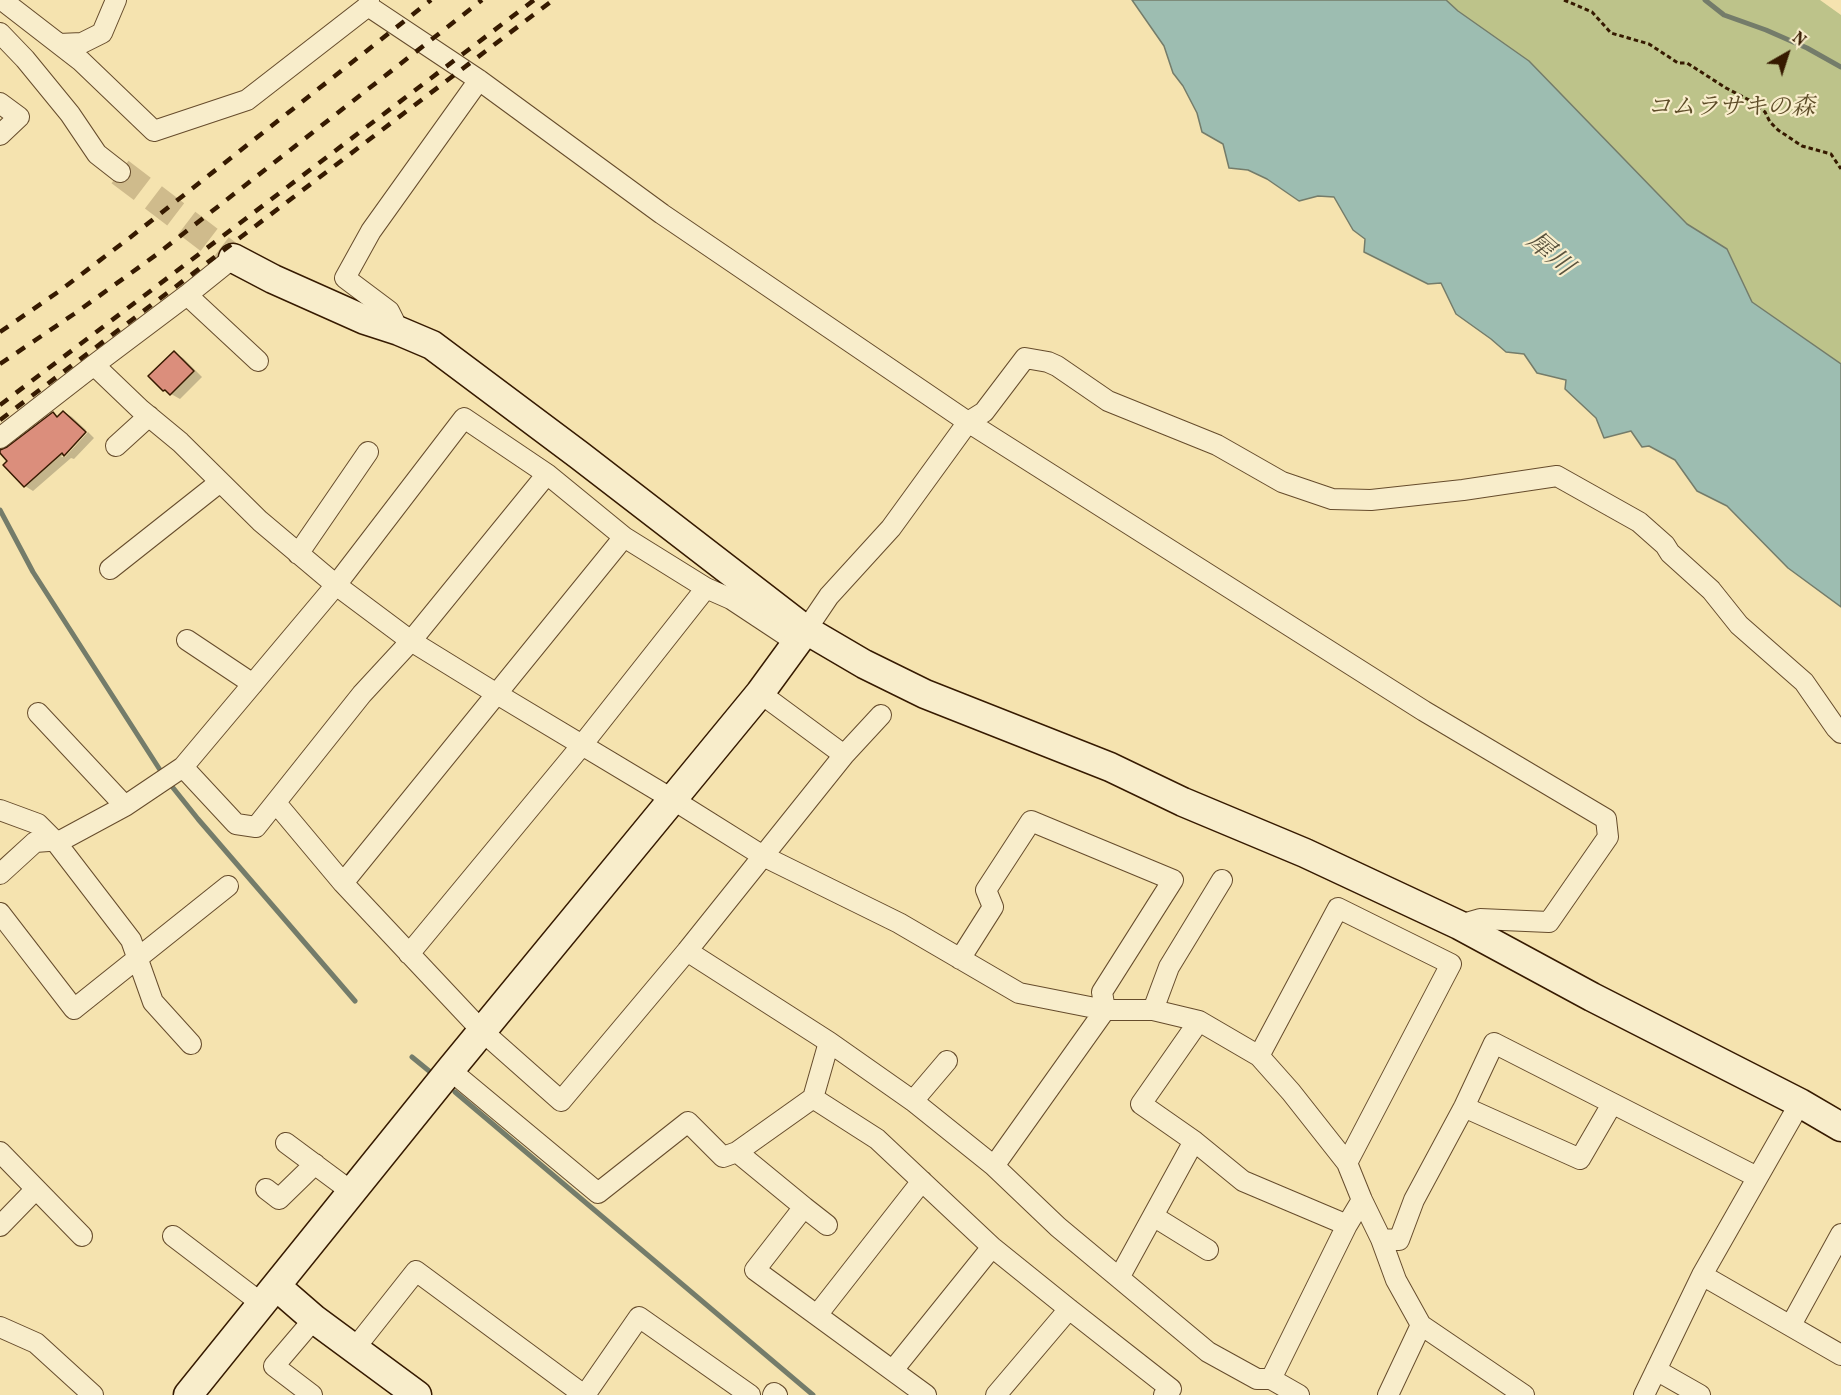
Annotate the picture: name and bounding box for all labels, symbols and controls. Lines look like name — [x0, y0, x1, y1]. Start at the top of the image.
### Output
north arrow — [1757, 24, 1817, 84]
text: N — [1787, 28, 1810, 52]
park label: コムラサキの森 — [1647, 96, 1815, 124]
water label: 犀川 — [1518, 227, 1578, 285]

